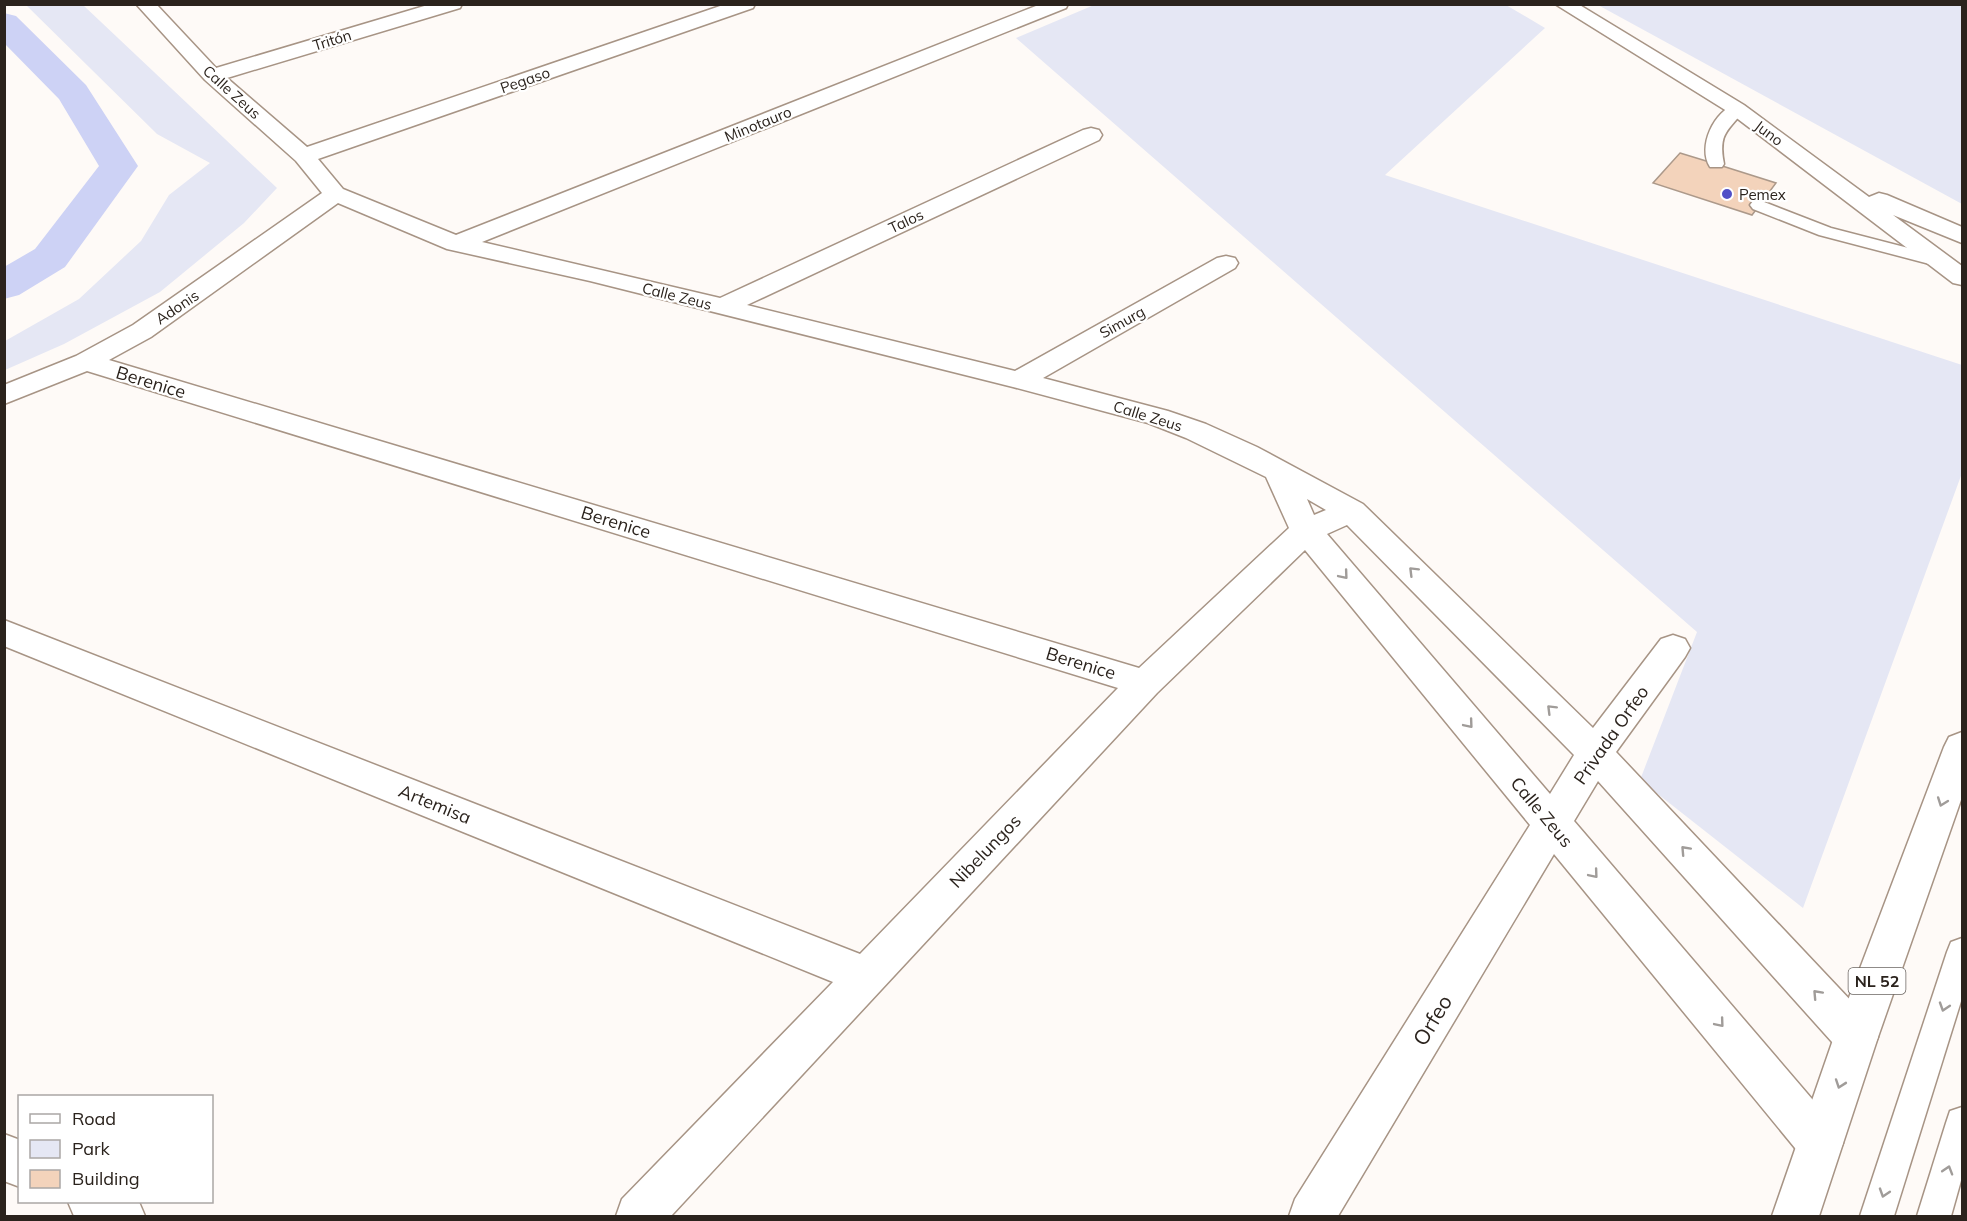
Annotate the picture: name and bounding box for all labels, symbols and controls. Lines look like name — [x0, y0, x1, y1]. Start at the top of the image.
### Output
street label: Tritón — [310, 25, 354, 55]
street label: Calle Zeus — [199, 61, 265, 123]
street label: Pegaso — [497, 63, 553, 97]
street label: Minotauro — [722, 102, 794, 146]
street label: Juno — [1751, 116, 1787, 150]
place label: Pemex — [1739, 185, 1786, 204]
marker: Pemex — [1720, 187, 1734, 201]
street label: Talos — [885, 205, 927, 237]
street label: Calle Zeus — [640, 278, 714, 314]
street label: Adonis — [152, 286, 202, 328]
street label: Simurg — [1096, 302, 1148, 342]
street label: Berenice — [113, 361, 189, 403]
street label: Calle Zeus — [1111, 397, 1185, 435]
street label: Berenice — [578, 501, 654, 543]
one-way arrow — [1337, 568, 1348, 579]
one-way arrow — [1409, 568, 1420, 579]
street label: Berenice — [1043, 642, 1119, 684]
street label: Privada Orfeo — [1568, 681, 1654, 789]
one-way arrow — [1548, 705, 1559, 716]
one-way arrow — [1462, 718, 1473, 729]
street label: Calle Zeus — [1506, 772, 1578, 852]
street label: Artemisa — [395, 779, 475, 829]
one-way arrow — [1937, 796, 1950, 807]
street label: Nibelungos — [944, 809, 1026, 893]
one-way arrow — [1681, 847, 1692, 857]
one-way arrow — [1587, 867, 1598, 878]
road number: NL 52 — [1848, 968, 1906, 994]
street label: Orfeo — [1407, 990, 1457, 1050]
one-way arrow — [1813, 990, 1824, 1001]
one-way arrow — [1939, 1001, 1952, 1012]
one-way arrow — [1712, 1016, 1723, 1027]
one-way arrow — [1835, 1078, 1848, 1089]
legend — [18, 1095, 213, 1203]
text: Road — [72, 1107, 116, 1130]
text: Park — [72, 1137, 111, 1160]
one-way arrow — [1941, 1165, 1953, 1175]
text: Building — [72, 1167, 140, 1190]
one-way arrow — [1879, 1187, 1892, 1198]

